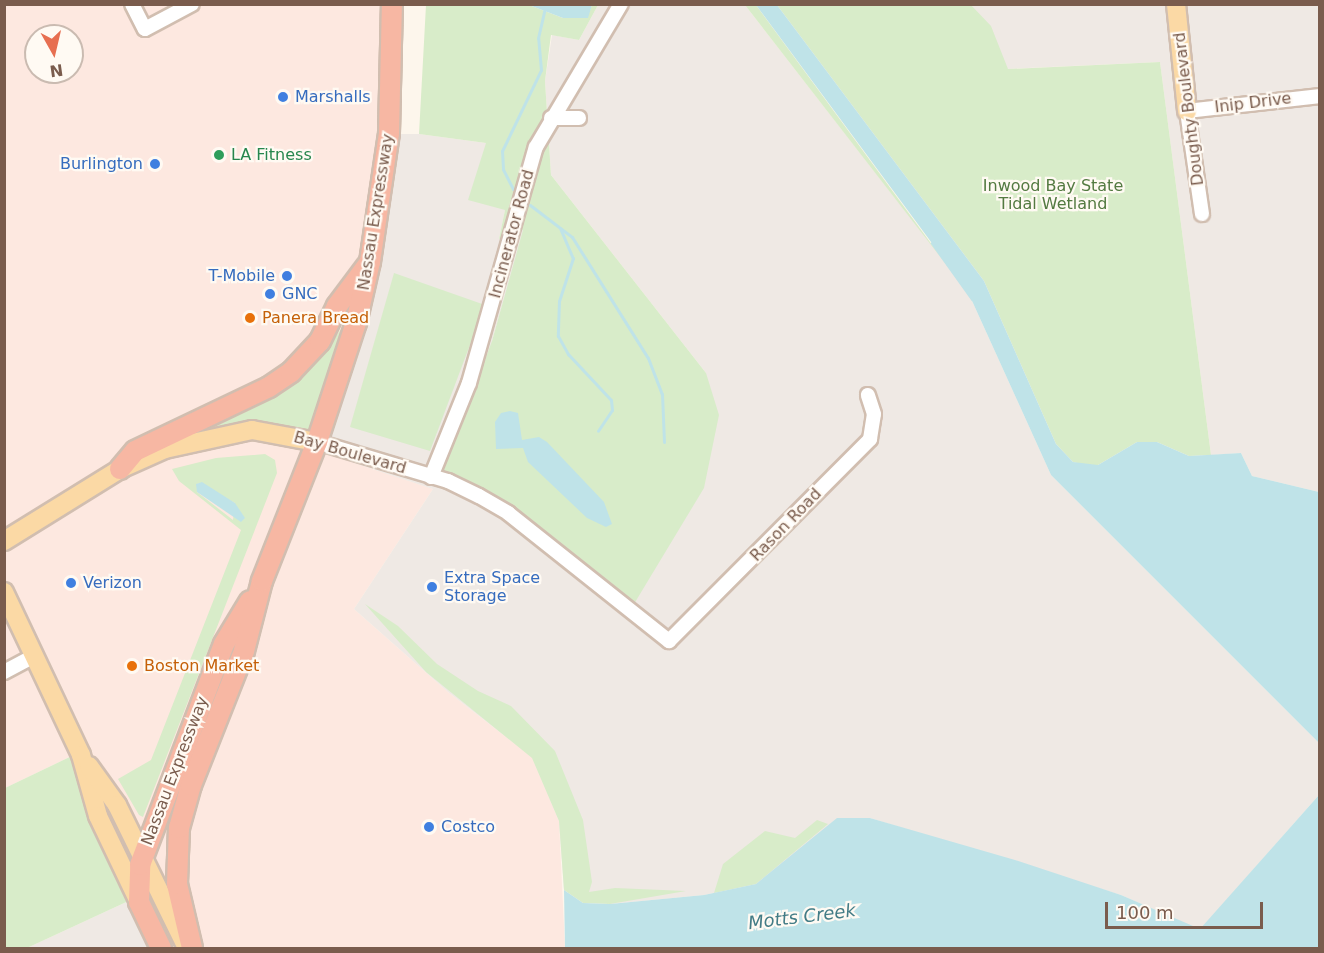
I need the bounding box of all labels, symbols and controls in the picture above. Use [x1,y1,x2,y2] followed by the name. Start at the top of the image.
[24,24,84,84] north arrow
[1170,31,1208,187] street label: Doughty Boulevard
[48,60,64,81] text: N
[295,87,371,107] place label: Marshalls
[1214,89,1292,117] street label: Inip Drive
[276,90,290,104] marker: Marshalls
[354,132,398,292] street label: Nassau Expressway
[231,145,312,165] place label: LA Fitness
[212,148,226,162] marker: LA Fitness
[60,154,143,174] place label: Burlington
[148,157,162,171] marker: Burlington
[486,168,538,300] street label: Incinerator Road
[983,176,1123,214] park label: Inwood Bay State Tidal Wetland
[208,266,275,286] place label: T-Mobile
[280,269,294,283] marker: T-Mobile
[282,284,318,304] place label: GNC
[263,287,277,301] marker: GNC
[262,308,369,328] place label: Panera Bread
[243,311,257,325] marker: Panera Bread
[291,428,409,478] street label: Bay Boulevard
[746,484,826,566] street label: Rason Road
[444,568,540,606] place label: Extra Space Storage
[83,573,142,593] place label: Verizon
[64,576,78,590] marker: Verizon
[425,580,439,594] marker: Extra Space Storage
[144,656,259,676] place label: Boston Market
[125,659,139,673] marker: Boston Market
[138,694,212,848] street label: Nassau Expressway
[441,817,495,837] place label: Costco
[422,820,436,834] marker: Costco
[1108,890,1266,928] scale bar
[747,900,857,934] water label: Motts Creek
[1116,902,1174,923] text: 100 m

